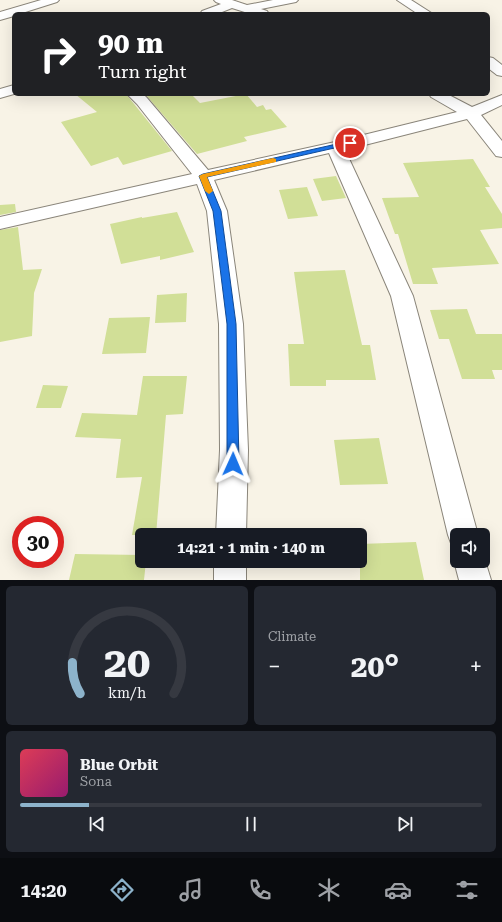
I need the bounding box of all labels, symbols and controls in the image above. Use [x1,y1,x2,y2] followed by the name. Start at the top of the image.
[98,27,163,60] text: 90 m
[32,28,84,80] icon: right
[98,61,186,82] text: Turn right
[333,126,367,160] pin
[339,132,361,154] icon: arrive
[212,443,254,485] position arrow
[12,516,64,568] speed limit sign: 30
[450,528,490,568] map controls
[450,528,490,568] button: sound
[177,539,325,557] text: 14:21 · 1 min · 140 m
[268,629,316,644] text: Climate
[104,637,150,686] text: 20
[351,649,399,684] text: 20°
[268,654,280,679] text: −
[470,654,482,679] text: +
[108,684,146,700] text: km/h
[80,756,158,774] text: Blue Orbit
[80,774,112,789] text: Sona
[86,813,108,835] icon: previous
[240,813,262,835] icon: pause
[394,813,416,835] icon: next
[108,876,136,904] icon: directions
[177,876,205,904] icon: music
[246,876,274,904] icon: phone
[315,876,343,904] icon: climate
[384,876,412,904] icon: car
[453,876,481,904] icon: filters
[21,880,67,901] text: 14:20

